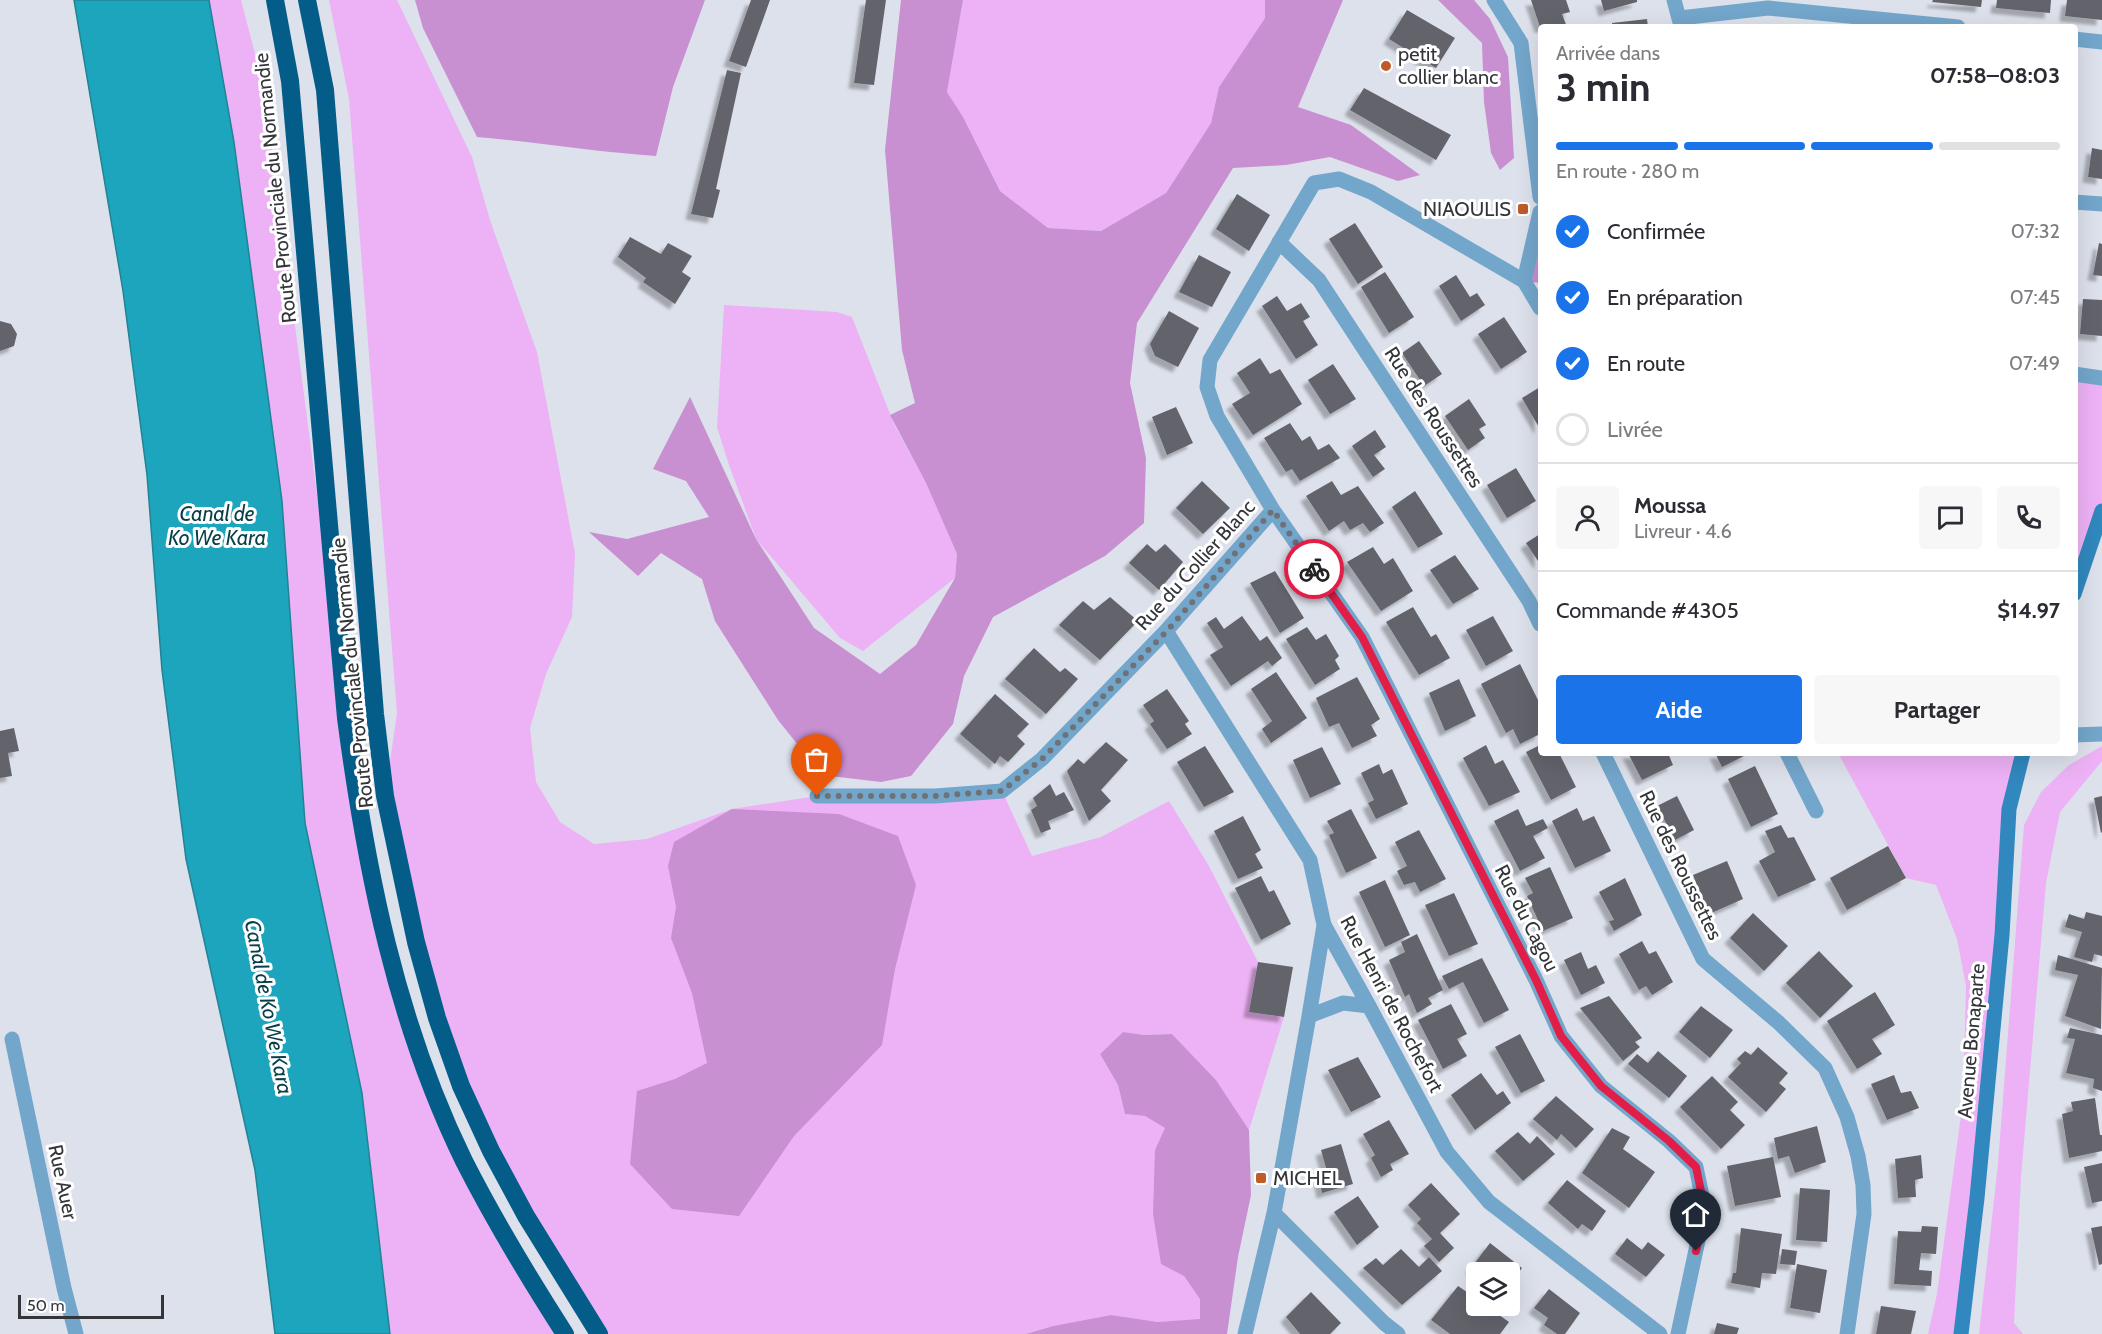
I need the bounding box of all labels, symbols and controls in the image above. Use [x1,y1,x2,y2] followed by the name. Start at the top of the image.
[1556,41,1660,65] text: Arrivée dans
[1398,42,1498,89] place label: petit collier blanc
[249,52,301,324] street label: Route Provinciale du Normandie
[1379,59,1393,73] marker: petit collier blanc
[1930,62,2060,89] text: 07:58–08:03
[1556,63,1651,111] text: 3 min
[1556,159,1699,183] text: En route · 280 m
[1423,197,1511,221] place label: NIAOULIS
[1516,202,1530,216] marker: NIAOULIS
[1556,215,1589,248] icon: check
[1607,218,1705,245] text: Confirmée
[2011,219,2060,243] text: 07:32
[1556,281,1589,314] icon: check
[1607,284,1743,311] text: En préparation
[2010,285,2060,309] text: 07:45
[1380,342,1488,492] street label: Rue des Roussettes
[1556,347,1589,380] icon: check
[1607,350,1685,377] text: En route
[2009,351,2060,375] text: 07:49
[1607,416,1663,443] text: Livrée
[1556,486,1619,549] button: person
[1919,486,1982,549] button: chat
[1997,486,2060,549] button: phone
[1634,492,1706,519] text: Moussa
[1130,495,1260,635] street label: Rue du Collier Blanc
[168,501,266,550] water label: Canal de Ko We Kara
[1634,519,1732,543] text: Livreur · 4.6
[326,537,378,809] street label: Route Provinciale du Normandie
[1284,539,1344,599] courier
[1298,553,1331,586] icon: bike
[1556,597,1739,624] text: Commande #4305
[1997,597,2060,624] text: $14.97
[1556,675,1802,744] button: Aide
[1814,675,2060,744] button: Partager
[791,734,842,796] pin
[800,743,833,776] icon: bag
[1634,786,1728,944] street label: Rue des Roussettes
[1490,861,1564,975] street label: Rue du Cagou
[1335,912,1449,1097] street label: Rue Henri de Rochefort
[240,918,298,1096] water label: Canal de Ko We Kara
[1952,962,1990,1120] street label: Avenue Bonaparte
[43,1142,83,1222] street label: Rue Auer
[1273,1166,1342,1190] place label: MICHEL
[1254,1171,1268,1185] marker: MICHEL
[1670,1189,1721,1251] pin
[1679,1198,1712,1231] icon: home
[1466,1262,1520,1316] map controls
[1466,1262,1520,1316] button: layers
[18,1292,164,1320] scale bar
[27,1296,64,1315] text: 50 m

